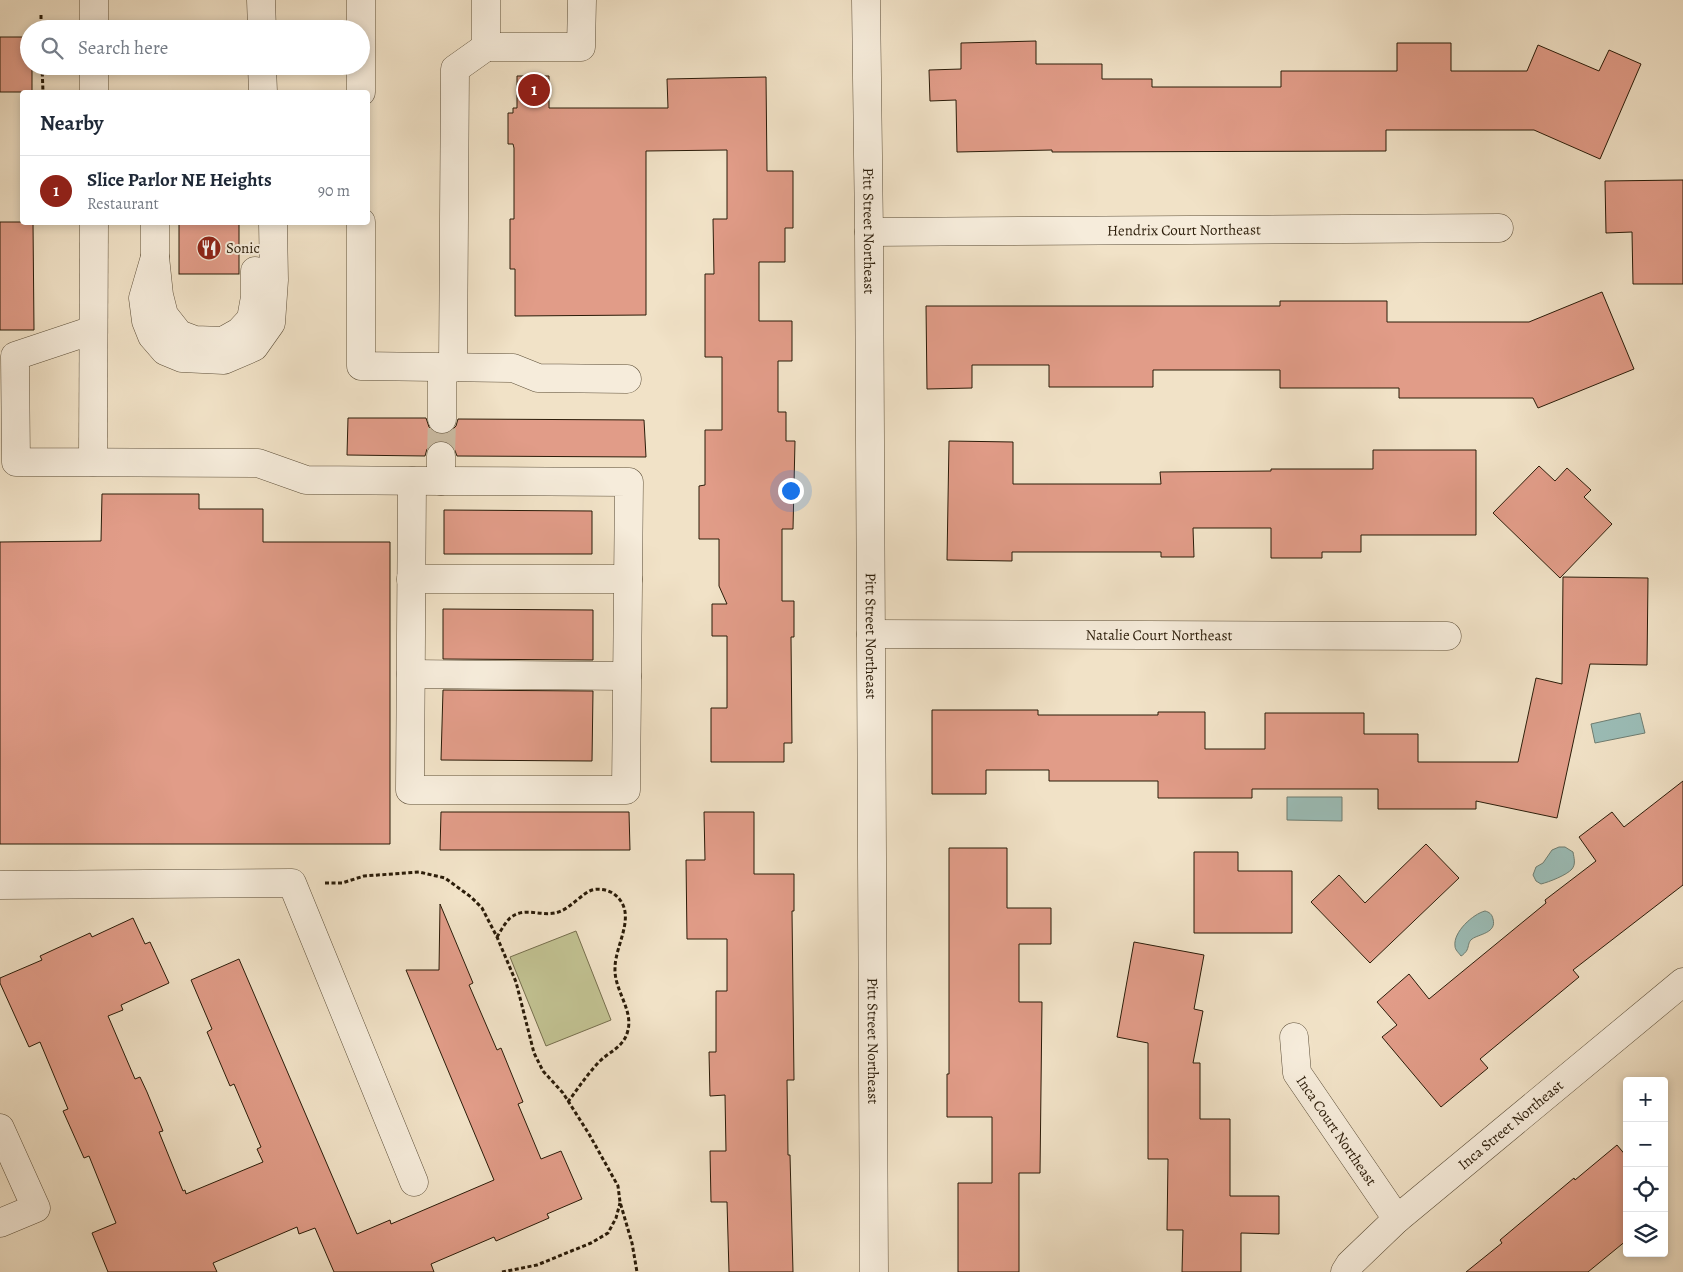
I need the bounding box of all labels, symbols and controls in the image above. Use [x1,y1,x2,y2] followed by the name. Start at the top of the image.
[20,20,370,75] search box
[38,34,66,62] icon: search
[78,35,168,61] text: Search here
[518,71,550,109] pin: 1
[40,109,103,137] text: Nearby
[87,167,272,193] text: Slice Parlor NE Heights
[858,168,879,294] street label: Pitt Street Northeast
[53,180,59,202] text: 1
[318,180,350,202] text: 90 m
[87,193,159,215] text: Restaurant
[1107,220,1261,240] street label: Hendrix Court Northeast
[196,235,222,261] restaurant icon: Sonic
[226,238,260,258] place label: Sonic
[778,478,804,504] your location
[861,573,881,699] street label: Pitt Street Northeast
[1086,625,1233,645] street label: Natalie Court Northeast
[863,978,883,1104] street label: Pitt Street Northeast
[1292,1072,1381,1190] street label: Inca Court Northeast
[1454,1075,1567,1174] street label: Inca Street Northeast
[1623,1077,1668,1257] map controls
[1623,1077,1668,1122] button: +
[1623,1122,1668,1167] button: −
[1623,1167,1668,1212] button: locate
[1623,1212,1668,1257] button: layers

